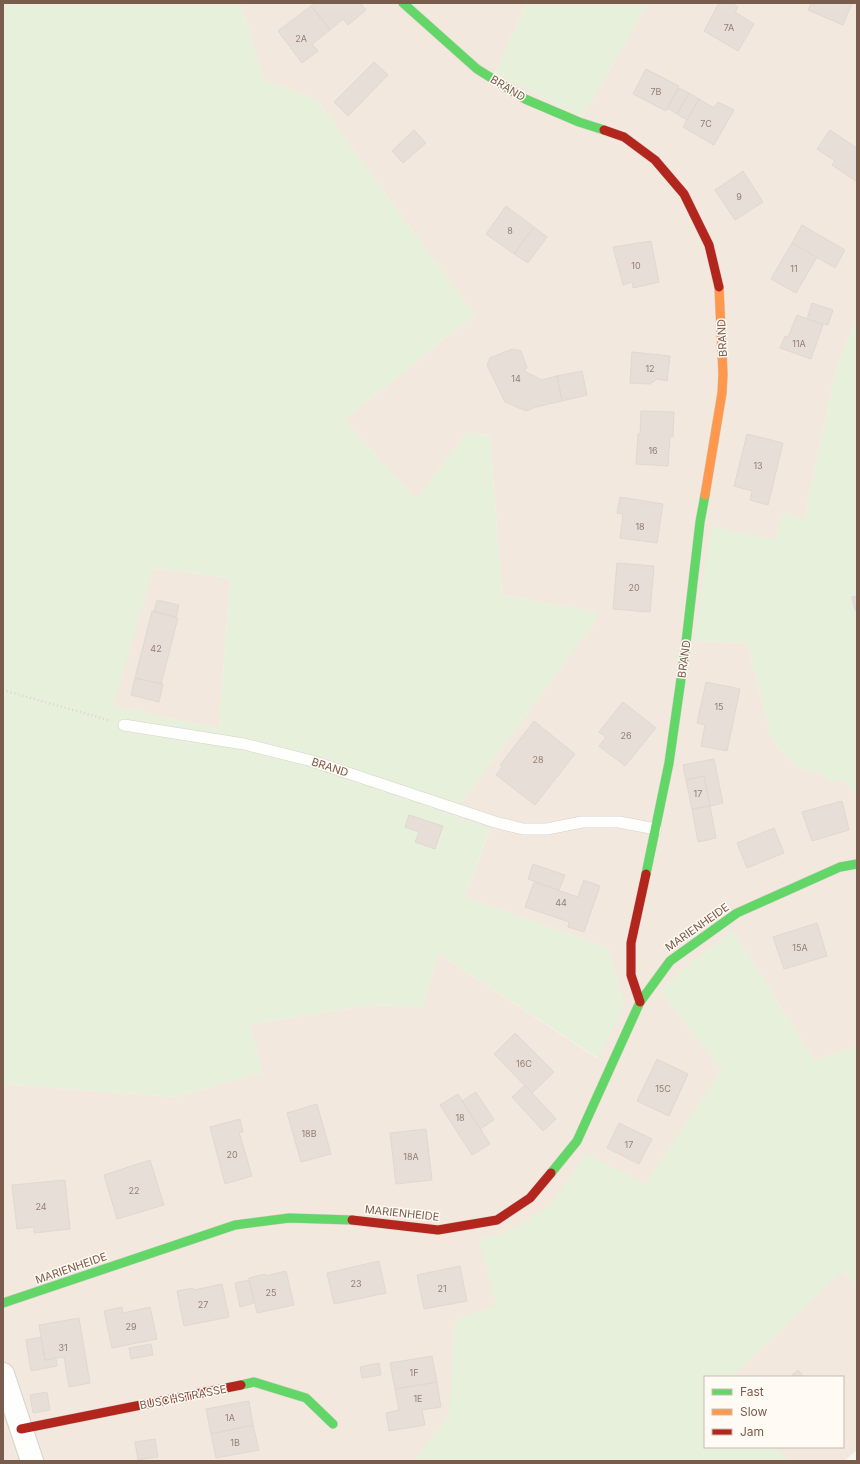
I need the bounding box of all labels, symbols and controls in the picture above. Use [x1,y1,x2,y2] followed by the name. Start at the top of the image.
[724,22,734,33] house number: 7A
[295,33,307,44] house number: 2A
[488,72,528,104] street label: BRAND
[651,86,662,97] house number: 7B
[700,118,712,129] house number: 7C
[736,191,742,202] house number: 9
[507,225,513,236] house number: 8
[631,260,641,271] house number: 10
[790,263,798,274] house number: 11
[714,319,730,357] street label: BRAND
[792,338,806,349] house number: 11A
[645,363,655,374] house number: 12
[511,373,521,384] house number: 14
[648,445,658,456] house number: 16
[753,460,763,471] house number: 13
[635,521,645,532] house number: 18
[628,582,640,593] house number: 20
[674,639,694,679] street label: BRAND
[150,643,162,654] house number: 42
[714,701,724,712] house number: 15
[620,730,632,741] house number: 26
[310,754,350,780] street label: BRAND
[532,754,544,765] house number: 28
[694,788,702,799] house number: 17
[555,897,567,908] house number: 44
[662,900,732,954] street label: MARIENHEIDE
[792,942,808,953] house number: 15A
[516,1058,532,1069] house number: 16C
[655,1083,671,1094] house number: 15C
[455,1112,465,1123] house number: 18
[301,1128,317,1139] house number: 18B
[625,1139,633,1150] house number: 17
[226,1149,238,1160] house number: 20
[403,1151,419,1162] house number: 18A
[129,1185,139,1196] house number: 22
[35,1201,47,1212] house number: 24
[364,1202,440,1224] street label: MARIENHEIDE
[33,1249,109,1287] street label: MARIENHEIDE
[350,1278,362,1289] house number: 23
[437,1283,447,1294] house number: 21
[266,1287,276,1298] house number: 25
[198,1299,208,1310] house number: 27
[125,1321,137,1332] house number: 29
[58,1342,68,1353] house number: 31
[410,1367,418,1378] house number: 1F
[704,1376,844,1448] legend
[138,1382,228,1412] street label: BUSCHSTRASSE
[740,1384,764,1399] text: Fast
[413,1393,423,1404] house number: 1E
[740,1404,768,1419] text: Slow
[225,1412,235,1423] house number: 1A
[740,1424,764,1439] text: Jam
[230,1437,240,1448] house number: 1B

